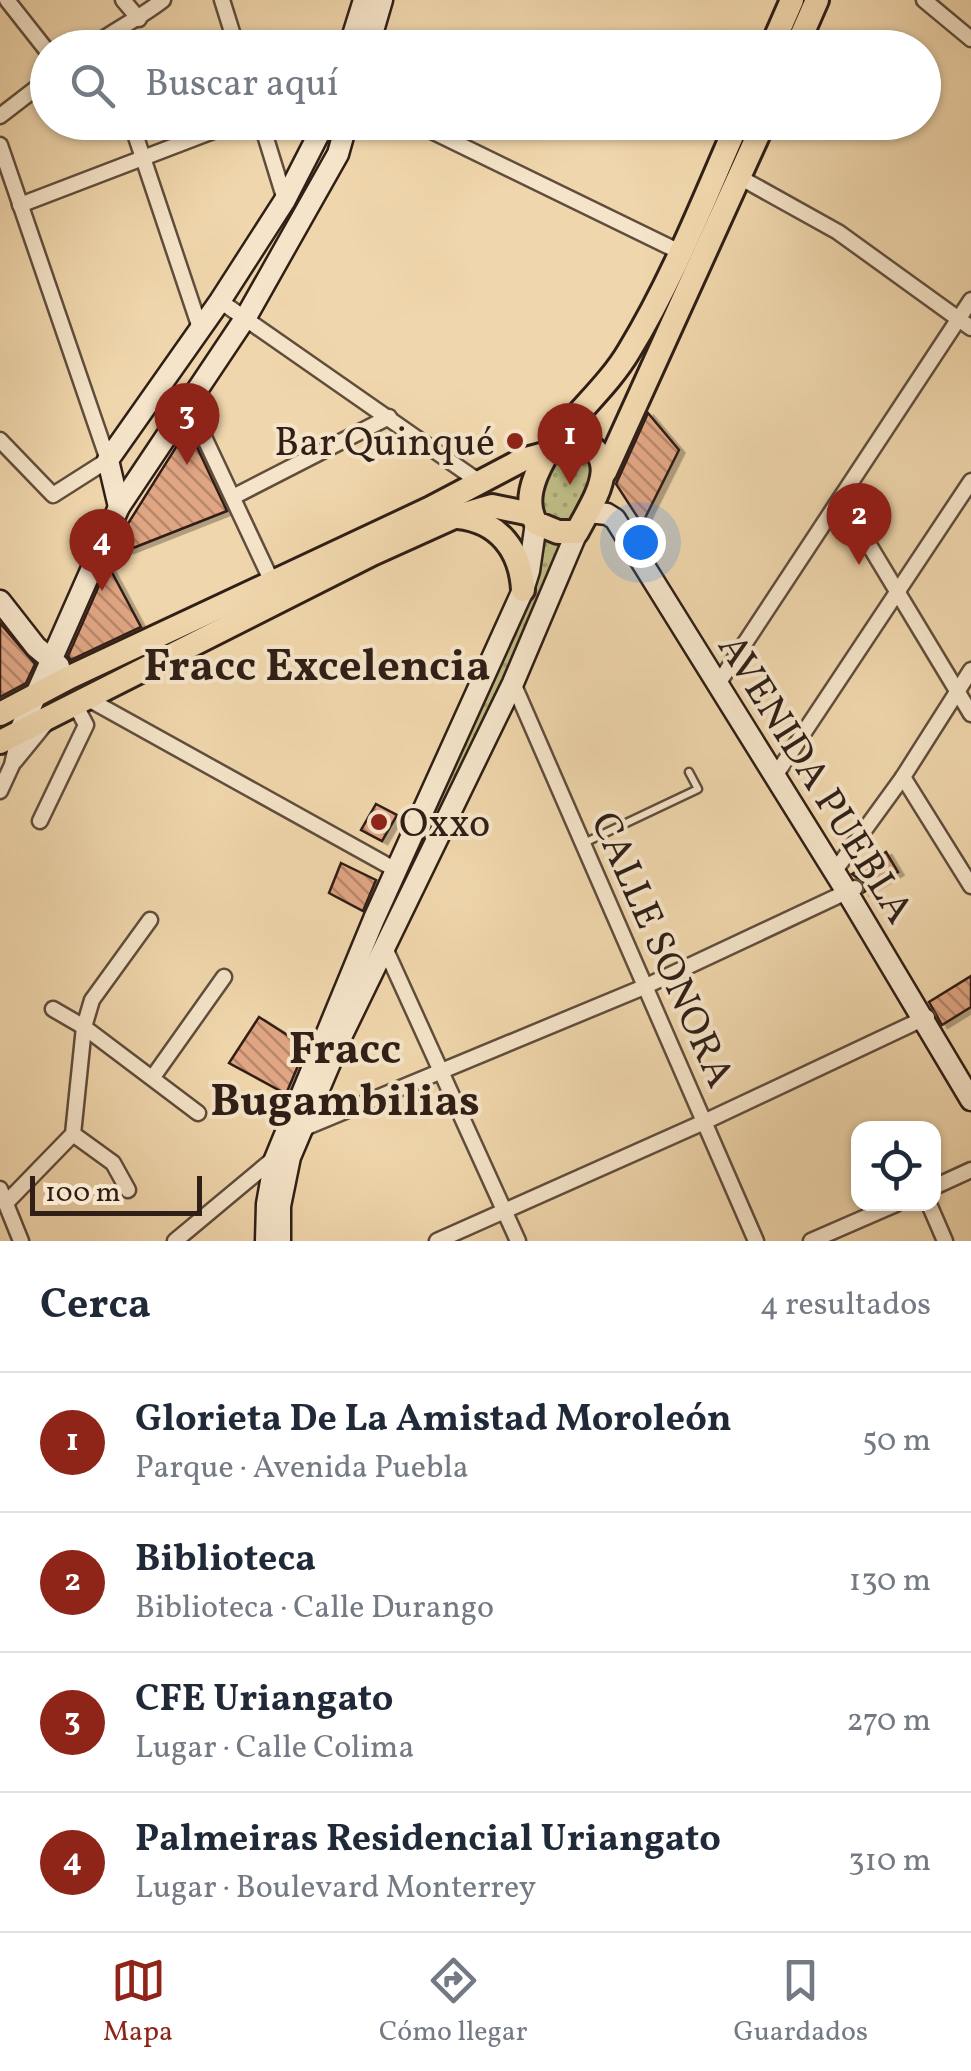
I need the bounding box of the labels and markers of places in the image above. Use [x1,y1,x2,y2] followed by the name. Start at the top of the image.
[154,382,220,465] pin: 3
[538,402,602,485] pin: 1
[274,417,495,473] place label: Bar Quinqué
[504,430,526,452] marker: Bar Quinqué
[826,482,892,565] pin: 2
[70,508,134,591] pin: 4
[399,798,490,854] place label: Oxxo
[368,811,390,833] marker: Oxxo

